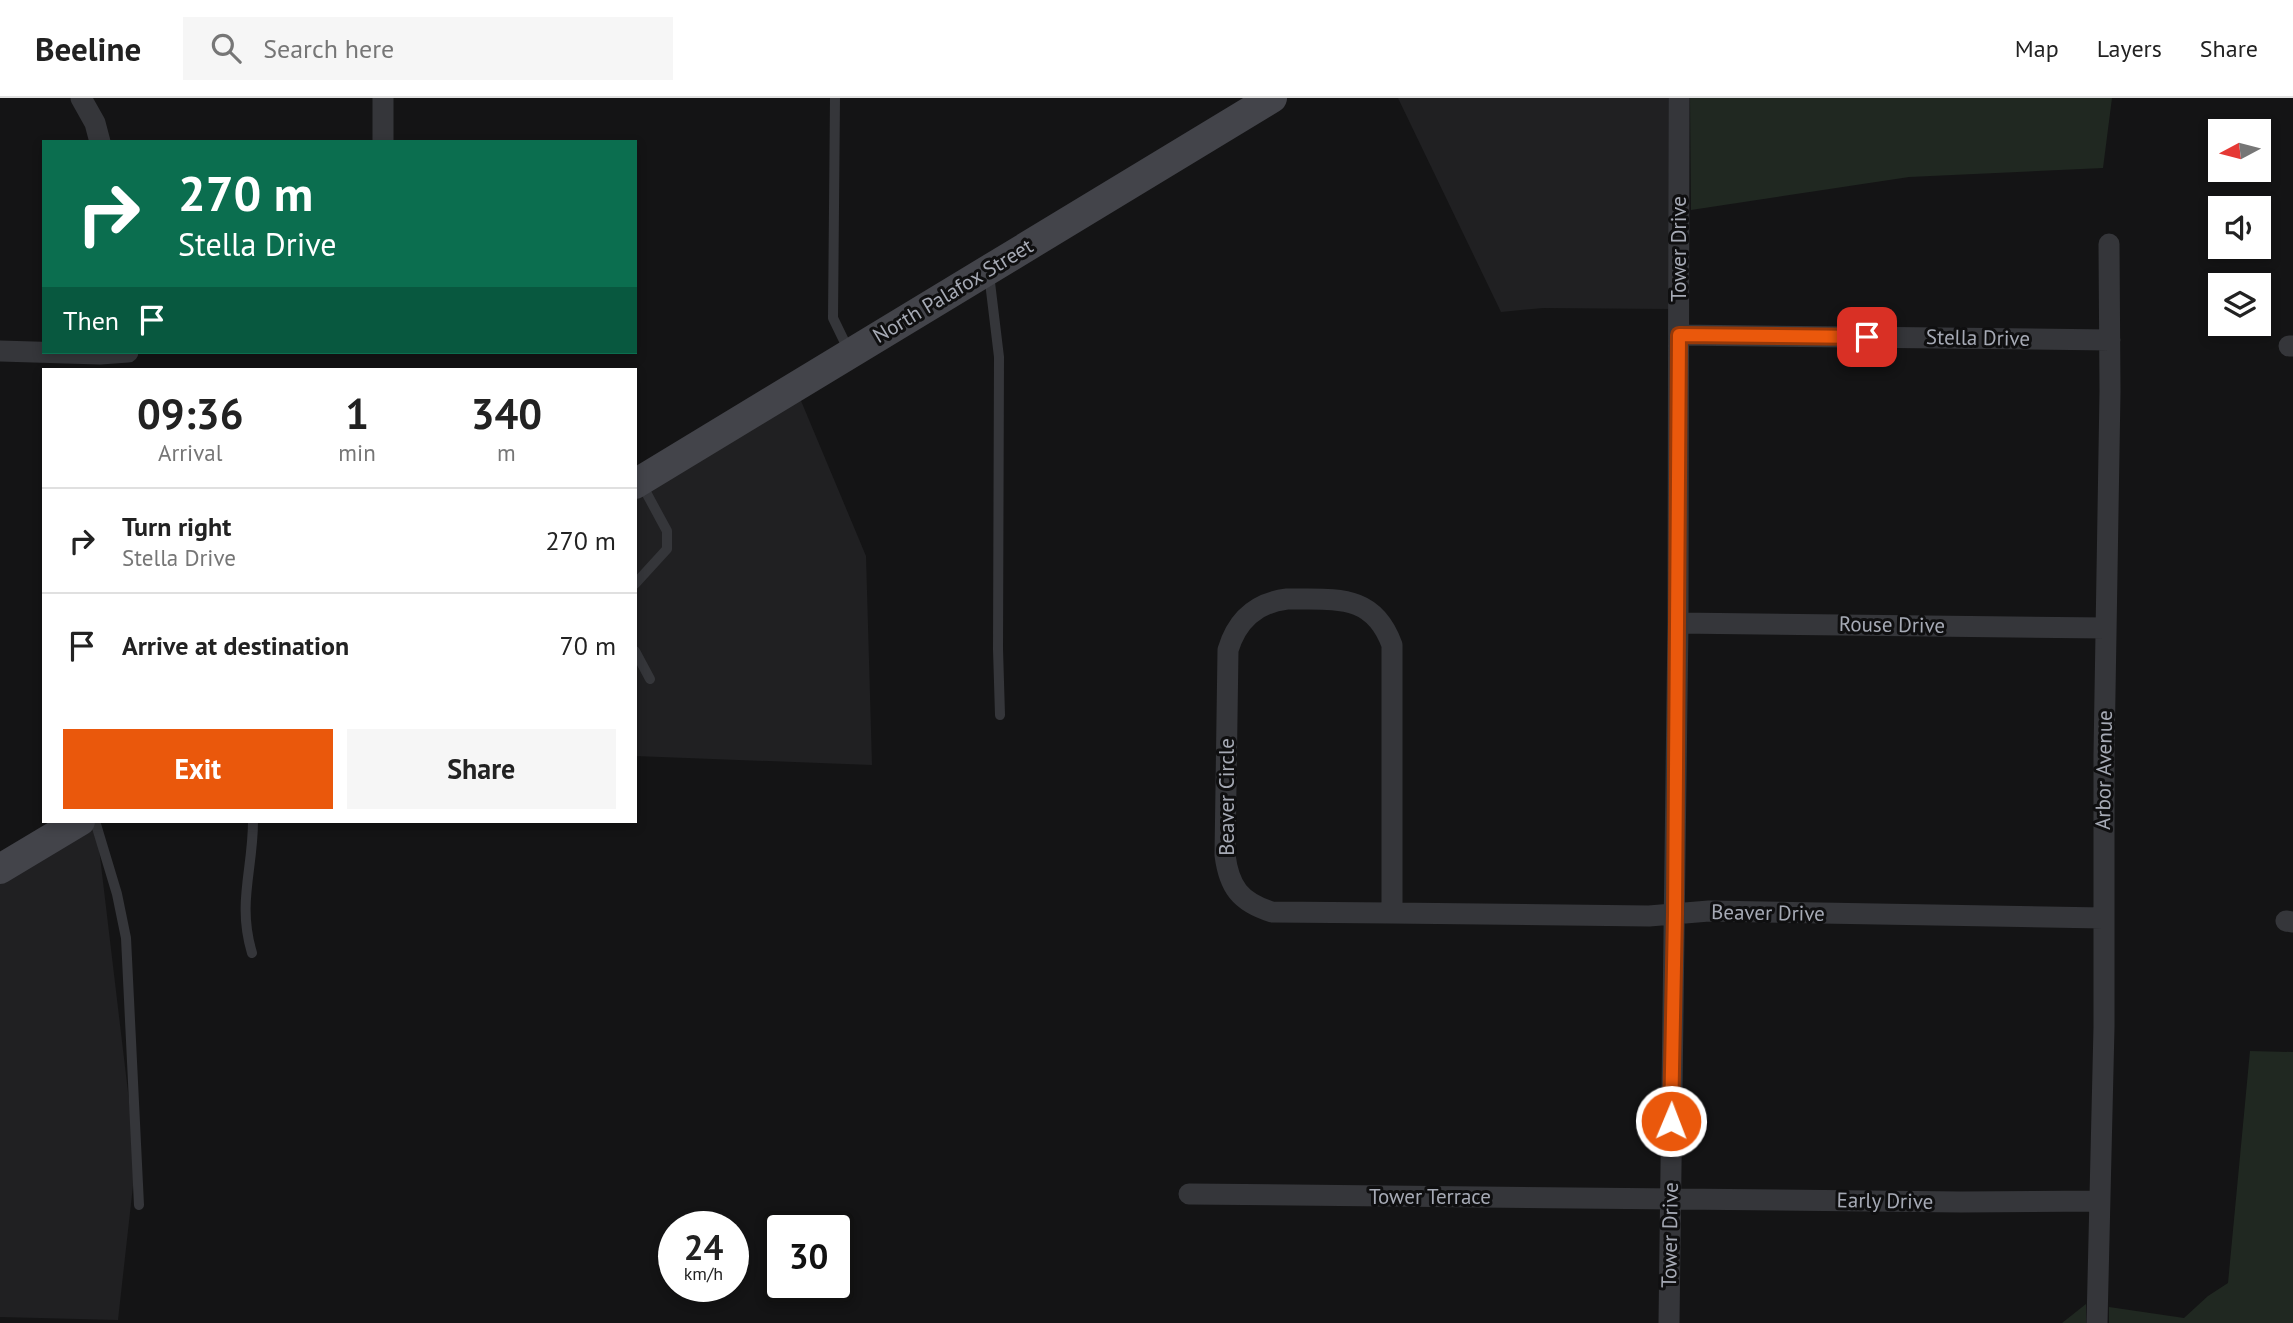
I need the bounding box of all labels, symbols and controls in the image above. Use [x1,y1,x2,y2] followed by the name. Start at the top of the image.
[183,17,673,80] search box
[35,27,141,70] text: Beeline
[207,29,245,67] icon: search
[263,32,394,65] text: Search here
[2015,33,2059,64] text: Map
[2097,33,2162,64] text: Layers
[2200,33,2258,64] text: Share
[2208,119,2272,182] north arrow
[2208,119,2271,336] map controls
[178,161,313,225] text: 270 m
[63,168,154,259] icon: right
[1665,196,1692,302] street label: Tower Drive
[2208,196,2271,259] button: sound
[178,223,337,265] text: Stella Drive
[868,232,1038,349] street label: North Palafox Street
[2208,273,2271,336] button: layers
[133,301,171,339] icon: arrive
[63,304,119,337] text: Then
[1837,307,1897,367] pin
[1848,318,1886,356] icon: arrive
[1926,323,2030,352] street label: Stella Drive
[137,386,243,441] text: 09:36
[345,386,369,441] text: 1
[471,386,542,441] text: 340
[158,438,222,467] text: Arrival
[338,438,376,467] text: min
[497,438,516,467] text: m
[122,510,231,543] text: Turn right
[63,522,101,560] icon: right
[545,524,616,557] text: 270 m
[122,543,236,572] text: Stella Drive
[1839,610,1945,639] street label: Rouse Drive
[63,627,101,665] icon: arrive
[122,629,349,662] text: Arrive at destination
[560,629,616,662] text: 70 m
[2089,710,2118,830] street label: Arbor Avenue
[63,729,333,809] button: Exit
[347,729,616,809] button: Share
[1213,738,1240,856] street label: Beaver Circle
[1711,898,1825,927] street label: Beaver Drive
[1634,1084,1708,1158] position arrow
[1655,1182,1684,1288] street label: Tower Drive
[1369,1183,1491,1210] street label: Tower Terrace
[1836,1186,1934,1215] street label: Early Drive
[763,1211,854,1302] speed limit sign: 30
[684,1224,723,1270] text: 24
[684,1262,723,1285] text: km/h

